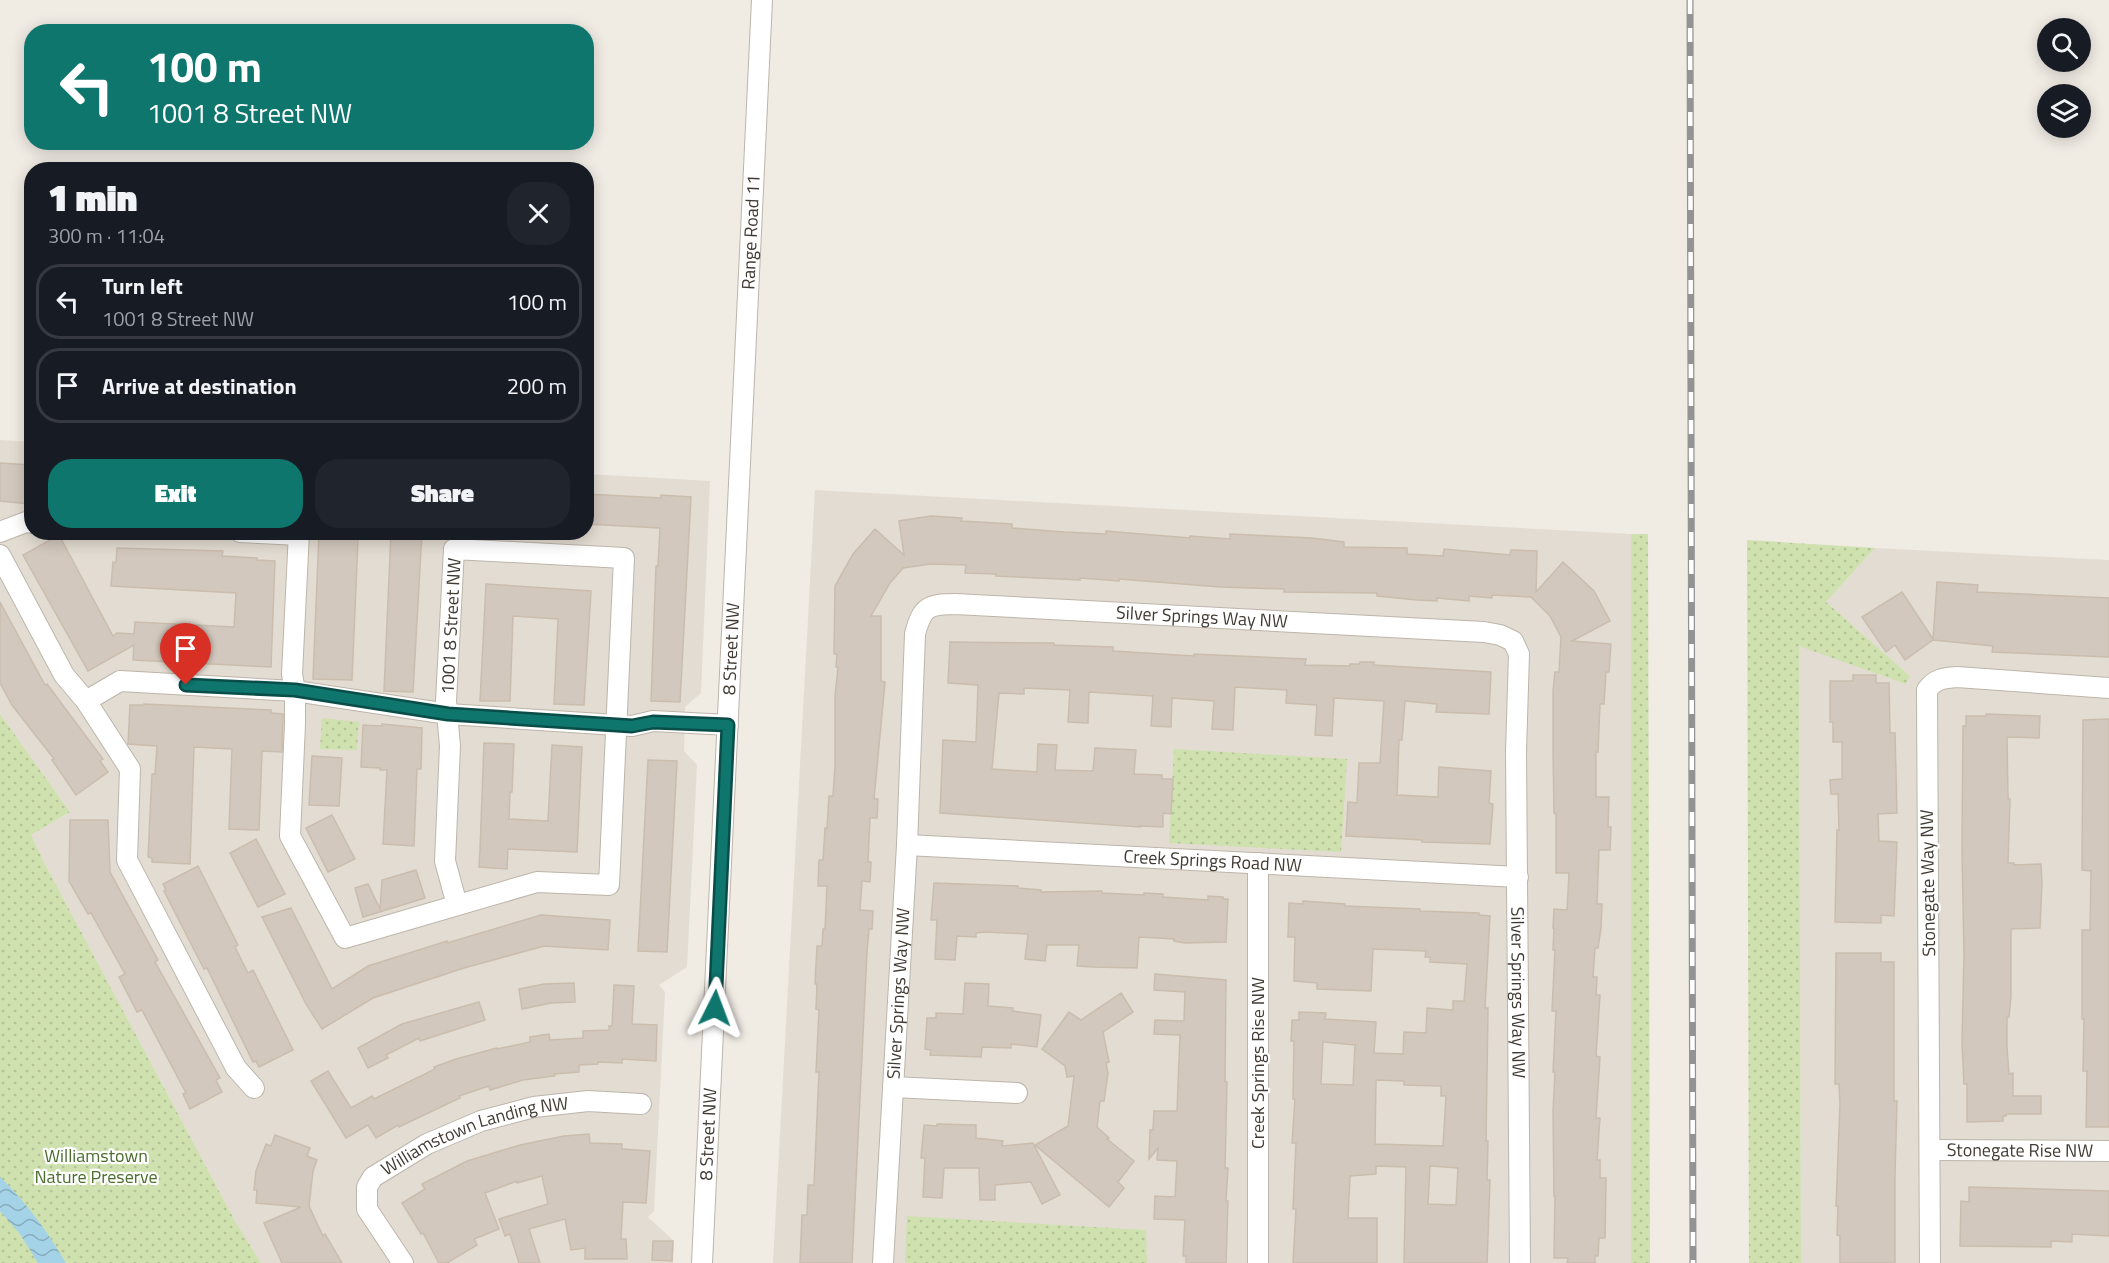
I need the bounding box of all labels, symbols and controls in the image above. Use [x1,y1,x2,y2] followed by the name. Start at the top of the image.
[2037,18,2091,138] map controls
[2037,18,2091,72] button: search
[147,34,262,98] text: 100 m
[48,48,126,126] icon: left
[2037,84,2091,138] button: layers
[147,92,352,133] text: 1001 8 Street NW
[48,170,137,225] text: 1 min
[734,174,767,290] street label: Range Road 11
[507,182,570,245] button: close
[48,220,165,251] text: 300 m · 11:04
[102,269,183,303] text: Turn left
[51,285,84,318] icon: left
[507,285,567,319] text: 100 m
[102,303,254,334] text: 1001 8 Street NW
[51,369,84,402] icon: arrive
[102,369,297,403] text: Arrive at destination
[507,369,567,403] text: 200 m
[48,459,303,528] button: Exit
[315,459,570,528] button: Share
[433,557,468,695] street label: 1001 8 Street NW
[1115,599,1289,635] street label: Silver Springs Way NW
[715,602,746,696] street label: 8 Street NW
[160,623,211,685] pin
[169,632,202,665] icon: arrive
[1913,809,1942,957] street label: Stonegate Way NW
[1123,842,1302,879] street label: Creek Springs Road NW
[880,907,916,1080] street label: Silver Springs Way NW
[1504,907,1533,1079] street label: Silver Springs Way NW
[683,976,747,1040] position arrow
[1244,977,1271,1149] street label: Creek Springs Rise NW
[692,1087,723,1181] street label: 8 Street NW
[376,1089,570,1182] street label: Williamstown Landing NW
[1947,1136,2093,1164] street label: Stonegate Rise NW
[34,1142,158,1190] park label: Williamstown Nature Preserve

